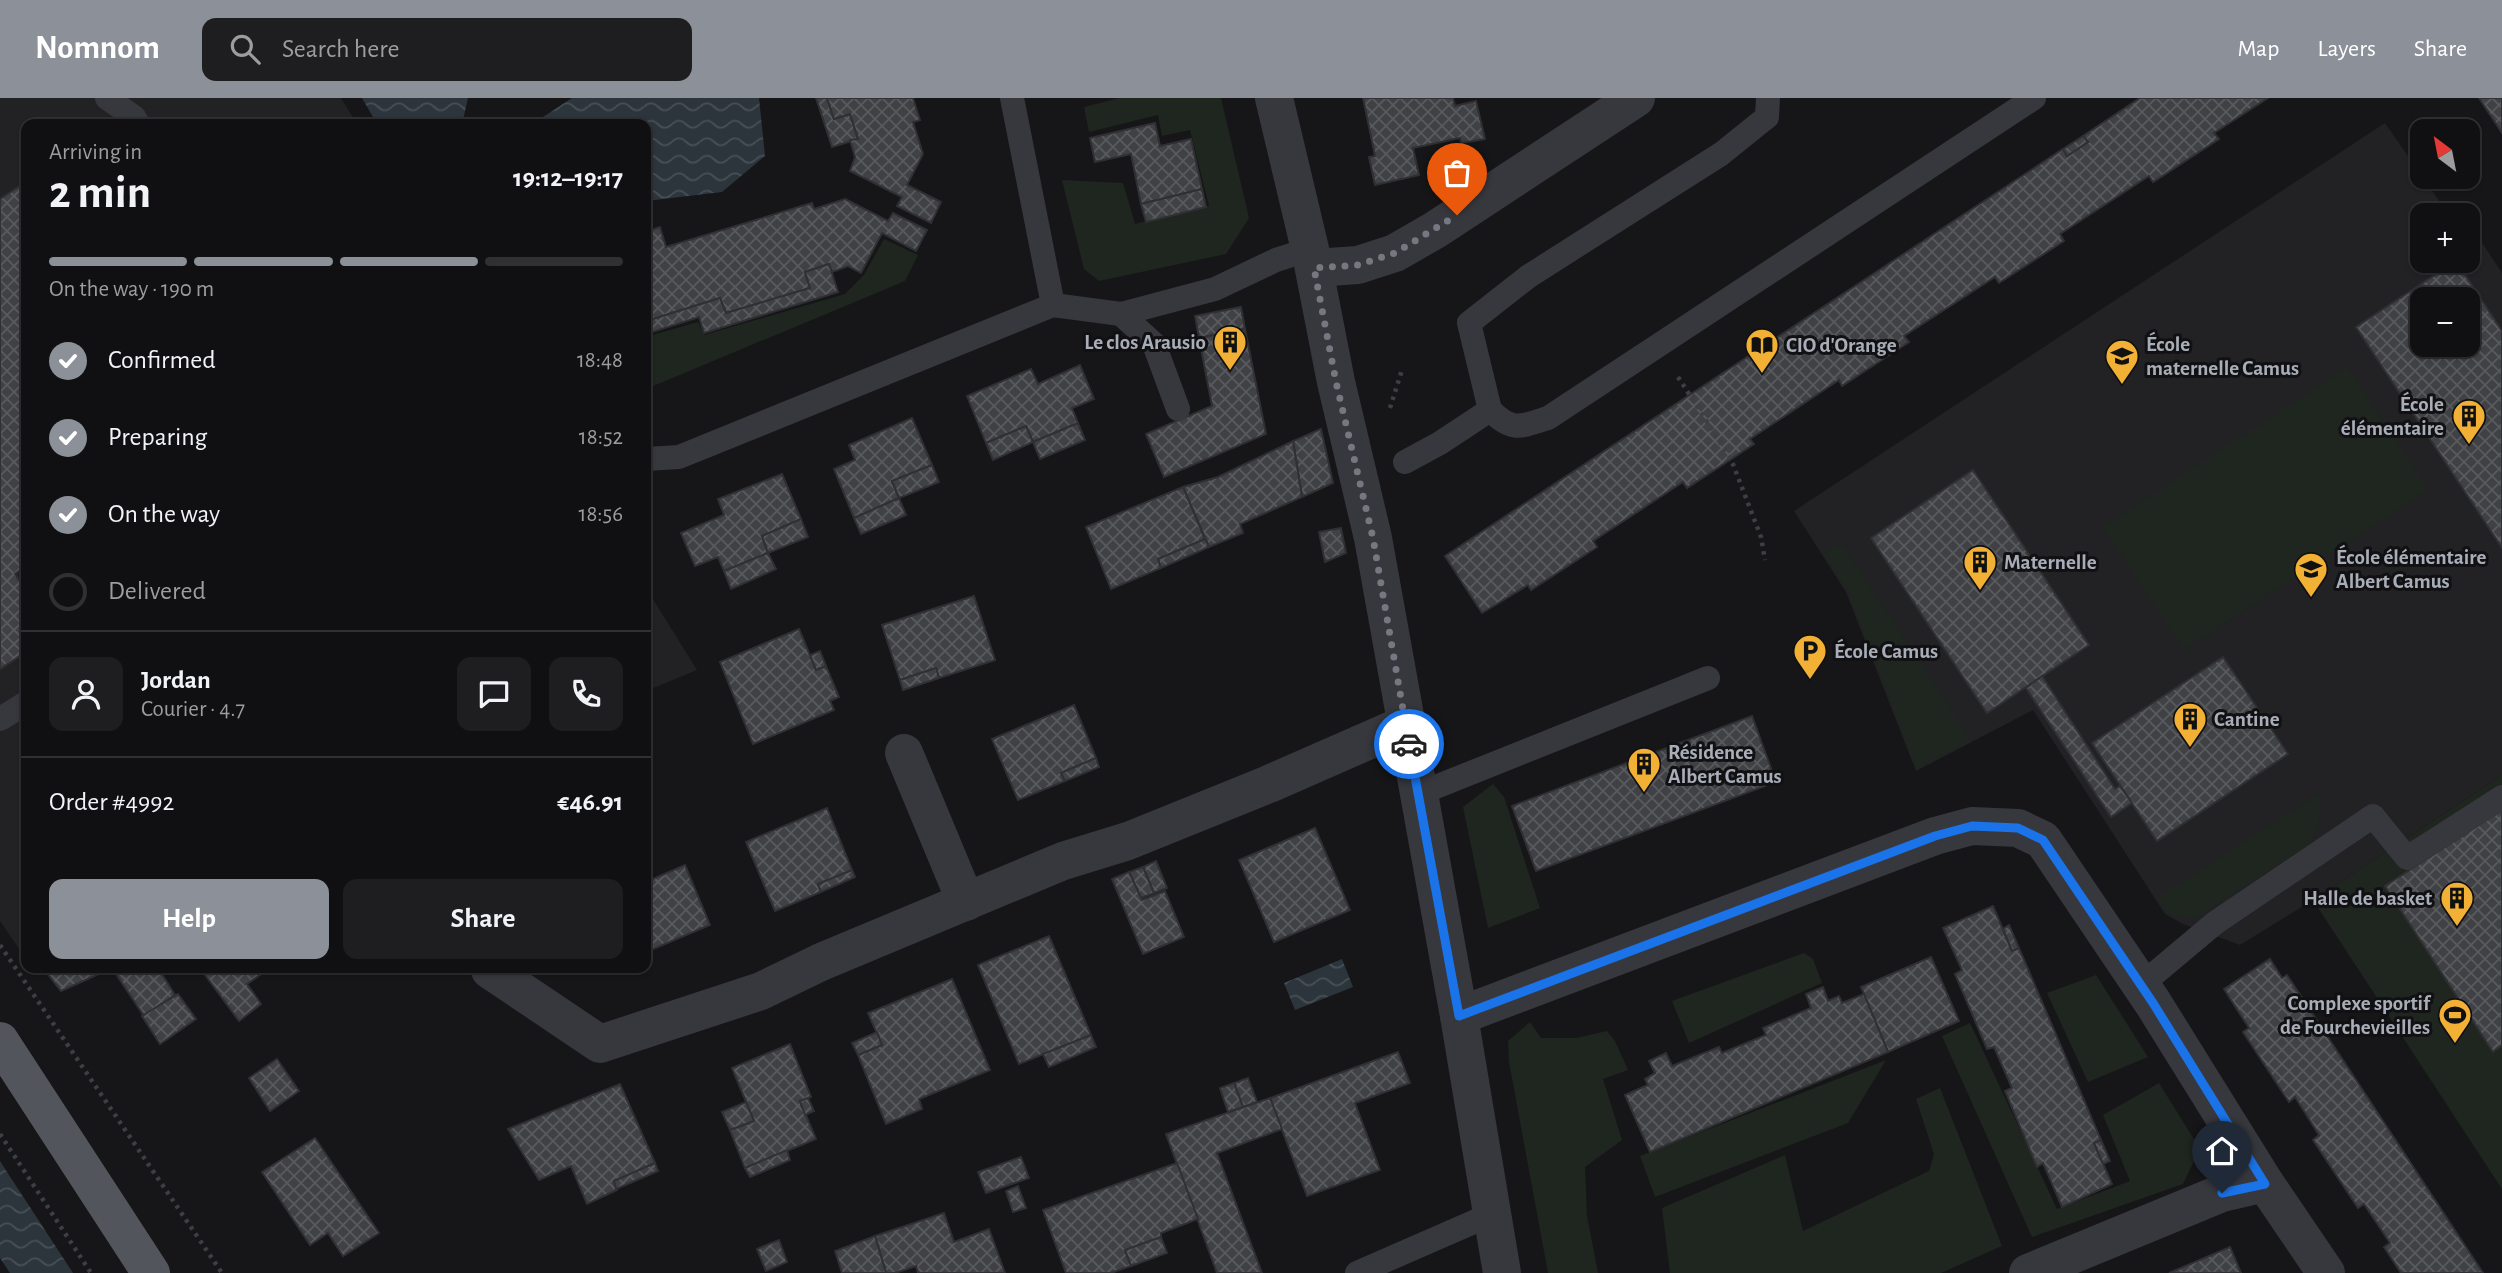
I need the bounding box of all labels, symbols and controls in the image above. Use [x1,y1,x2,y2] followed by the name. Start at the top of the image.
[202,18,692,81] search box
[226,30,264,68] icon: search
[35,32,160,65] text: Nomnom
[282,36,400,62] text: Search here
[2237,37,2279,61] text: Map
[2317,37,2376,61] text: Layers
[2414,37,2467,61] text: Share
[2410,119,2480,189] north arrow
[2410,119,2480,357] map controls
[49,141,142,164] text: Arriving in
[1427,143,1487,215] pin
[1438,154,1476,192] icon: bag
[513,165,623,191] text: 19:12–19:17
[49,170,151,216] text: 2 min
[2410,203,2480,273] button: +
[49,278,214,301] text: On the way · 190 m
[2410,287,2480,357] button: −
[1211,323,1249,372] building icon: Le clos Arausio
[1743,326,1781,375] library icon: CIO d'Orange
[2146,331,2299,379] place label: École maternelle Camus
[1084,332,1206,353] place label: Le clos Arausio
[1786,335,1897,356] place label: CIO d'Orange
[2103,337,2141,386] school or university icon: École maternelle Camus
[49,342,87,380] icon: check
[108,347,216,373] text: Confirmed
[577,349,623,372] text: 18:48
[2341,391,2444,439] place label: École élémentaire
[2450,397,2488,446] building icon: École élémentaire
[49,419,87,457] icon: check
[108,424,207,450] text: Preparing
[579,426,623,449] text: 18:52
[49,496,87,534] icon: check
[108,501,220,527] text: On the way
[578,503,623,526] text: 18:56
[1961,543,1999,592] building icon: Maternelle
[2336,544,2487,592] place label: École élémentaire Albert Camus
[2292,550,2330,599] school or university icon: École élémentaire Albert Camus
[2004,552,2097,573] place label: Maternelle
[108,578,206,604] text: Delivered
[1791,632,1829,681] parking icon: École Camus
[1834,638,1938,662] place label: École Camus
[49,657,123,731] button: person
[457,657,531,731] button: chat
[549,657,623,731] button: phone
[141,667,211,693] text: Jordan
[141,698,245,721] text: Courier · 4.7
[2171,700,2209,749] building icon: Cantine
[1374,709,1444,779] courier
[2214,709,2280,730] place label: Cantine
[1390,725,1428,763] icon: car
[1668,742,1782,787] place label: Résidence Albert Camus
[1625,745,1663,794] building icon: Résidence Albert Camus
[49,789,174,815] text: Order #4992
[557,789,623,815] text: €46.91
[49,879,329,959] button: Help
[343,879,623,959] button: Share
[2438,879,2476,928] building icon: Halle de basket
[2303,888,2432,909] place label: Halle de basket
[2280,993,2432,1038] place label: Complexe sportif de Fourchevieilles
[2436,996,2474,1045] sports icon: Complexe sportif de Fourchevieilles
[2192,1121,2252,1193] pin
[2203,1132,2241,1170] icon: home

